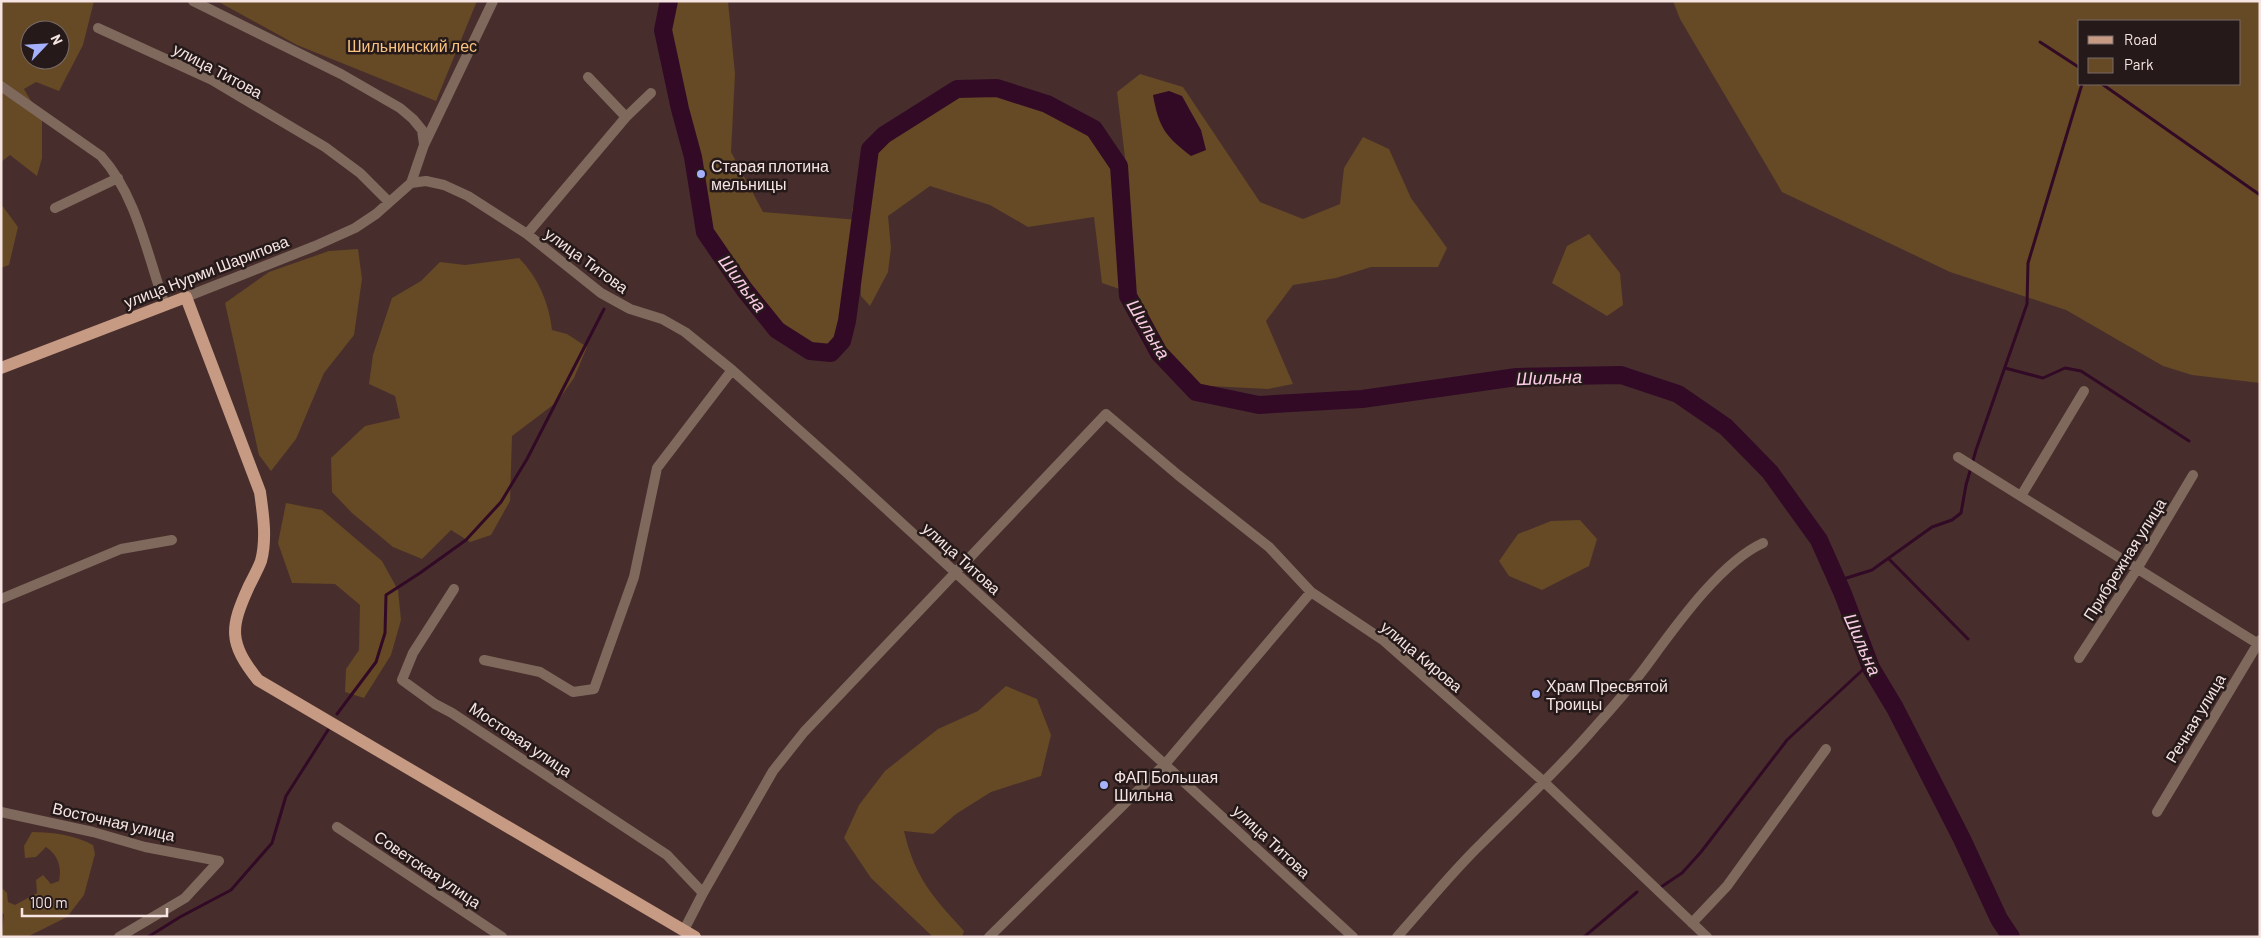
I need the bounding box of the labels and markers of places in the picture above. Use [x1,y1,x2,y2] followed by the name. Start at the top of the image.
[711,156,829,193] place label: Старая плотина мельницы
[695,168,707,180] marker: Старая плотина мельницы
[1546,676,1668,713] place label: Храм Пресвятой Троицы
[1530,688,1542,700] marker: Храм Пресвятой Троицы
[1114,767,1218,804] place label: ФАП Большая Шильна
[1098,779,1110,791] marker: ФАП Большая Шильна

